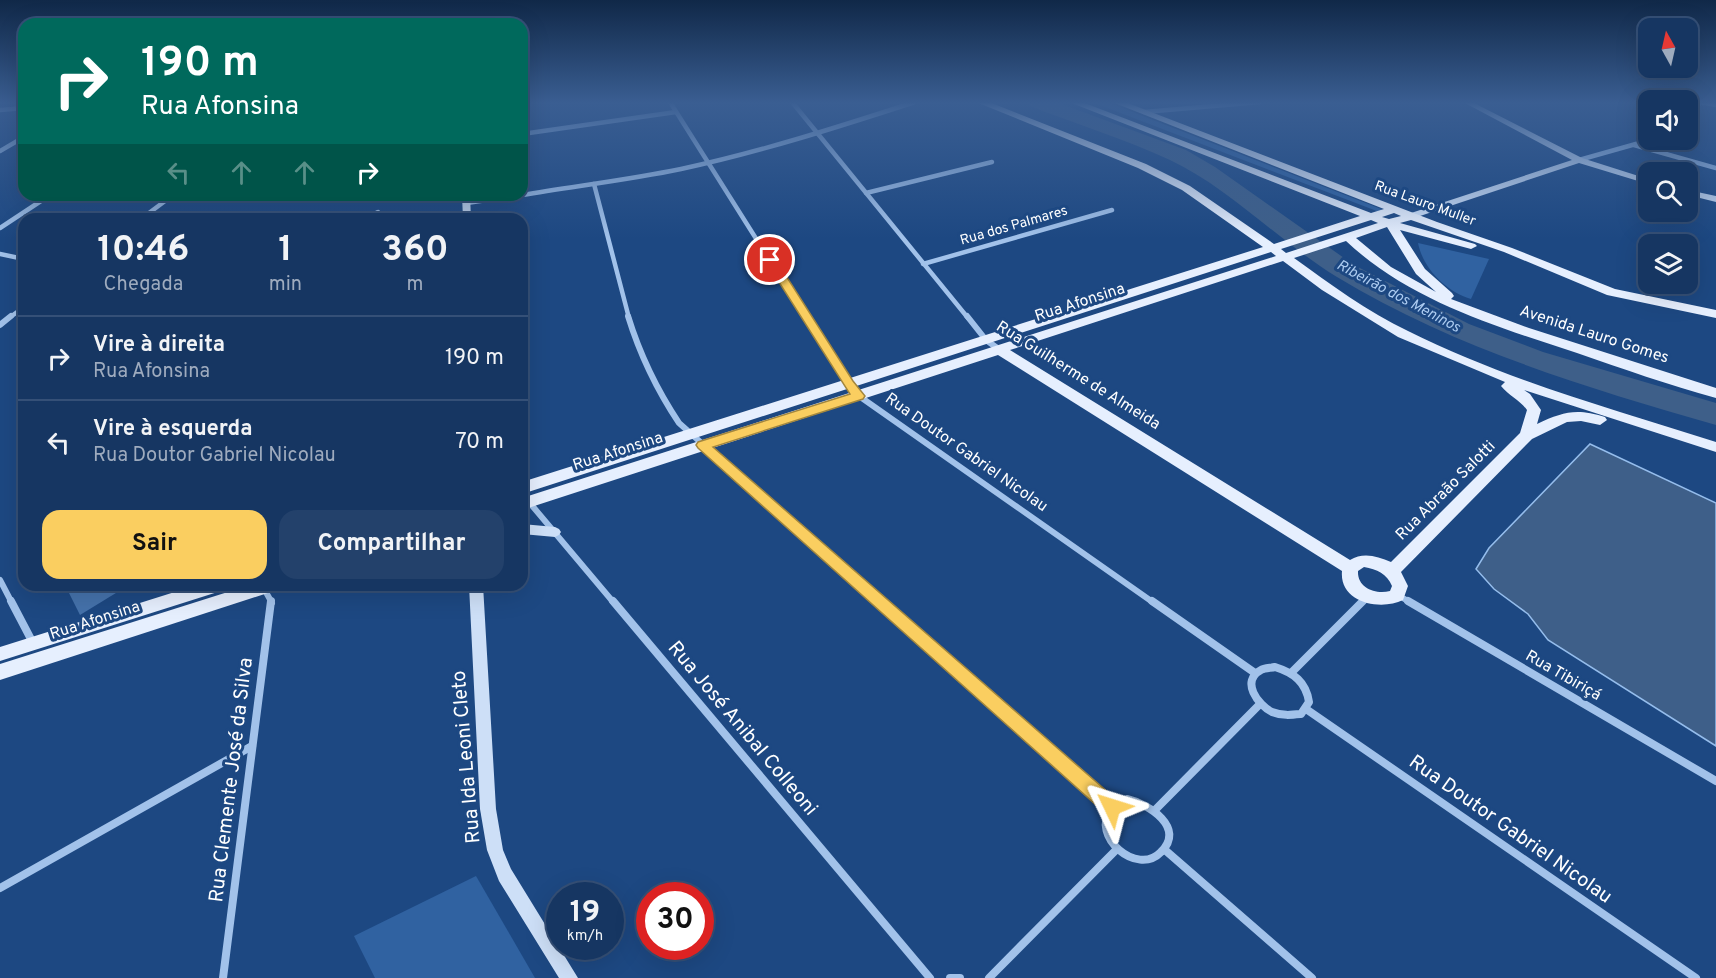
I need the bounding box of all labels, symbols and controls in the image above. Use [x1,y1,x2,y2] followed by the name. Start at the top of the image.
[1638,18,1698,78] north arrow
[1638,18,1698,294] map controls
[141,38,259,91] text: 190 m
[42,42,120,120] icon: right
[141,90,299,124] text: Rua Afonsina
[1638,90,1698,150] button: sound
[162,156,195,189] icon: left
[225,156,258,189] icon: ahead
[288,156,321,189] icon: ahead
[351,156,384,189] icon: right
[1638,162,1698,222] button: search
[1372,178,1479,230] street label: Rua Lauro Muller
[958,202,1070,250] street label: Rua dos Palmares
[97,228,189,274] text: 10:46
[278,228,293,274] text: 1
[381,228,449,274] text: 360
[744,234,795,285] pin
[1638,234,1698,294] button: layers
[753,243,786,276] icon: arrive
[1333,256,1463,338] water label: Ribeirão dos Meninos
[104,272,183,298] text: Chegada
[269,272,302,298] text: min
[407,272,423,298] text: m
[1032,279,1128,327] street label: Rua Afonsina
[1517,301,1671,369] street label: Avenida Lauro Gomes
[992,317,1164,435] street label: Rua Guilherme de Almeida
[93,332,225,359] text: Vire à direita
[42,342,75,375] icon: right
[445,345,504,372] text: 190 m
[93,359,210,385] text: Rua Afonsina
[881,389,1051,517] street label: Rua Doutor Gabriel Nicolau
[93,416,252,443] text: Vire à esquerda
[42,426,75,459] icon: left
[570,428,666,476] street label: Rua Afonsina
[455,429,504,456] text: 70 m
[1392,437,1500,545] street label: Rua Abraão Salotti
[93,443,336,469] text: Rua Doutor Gabriel Nicolau
[42,510,267,579] button: Sair
[279,510,504,579] button: Compartilhar
[47,597,143,645] street label: Rua Afonsina
[661,636,823,822] street label: Rua José Anibal Colleoni
[1522,646,1604,706] street label: Rua Tibiriçá
[204,656,260,904] street label: Rua Clemente José da Silva
[446,669,488,845] street label: Rua Ida Leoni Cleto
[1403,750,1617,910] street label: Rua Doutor Gabriel Nicolau
[1080,775,1144,839] position arrow
[636,882,714,960] speed limit sign: 30
[570,895,600,932] text: 19
[567,927,603,946] text: km/h

